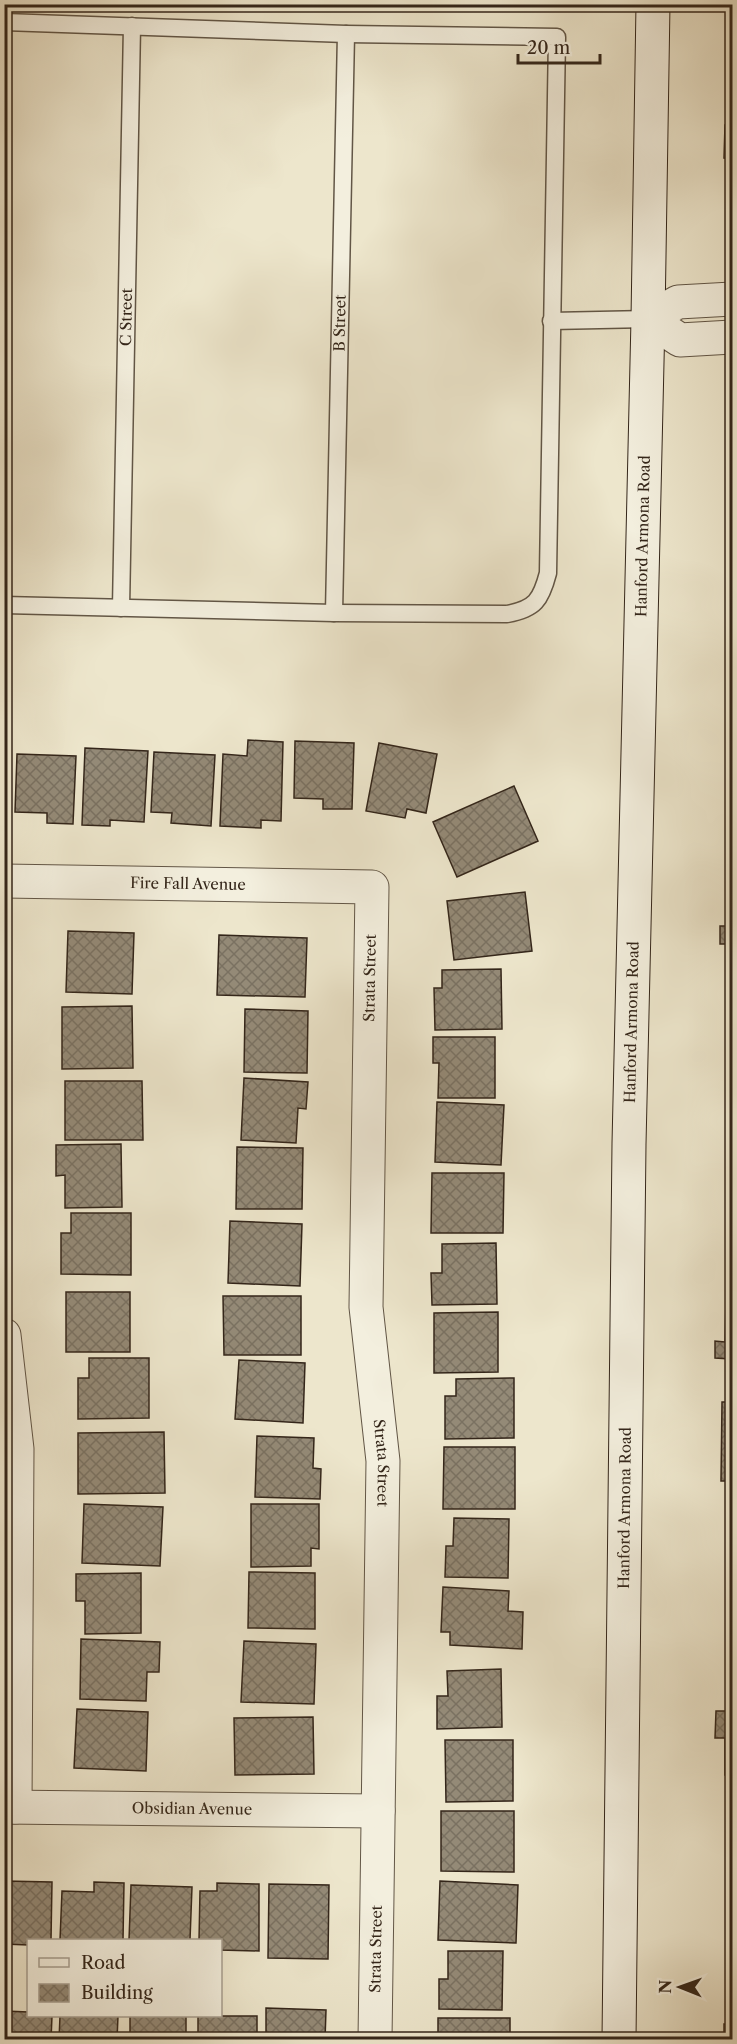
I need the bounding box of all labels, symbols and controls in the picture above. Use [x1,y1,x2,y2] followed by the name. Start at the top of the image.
[518,27,600,65] scale bar
[527,37,571,59] text: 20 m
[116,287,136,346] street label: C Street
[329,294,350,352] street label: B Street
[631,455,654,617] street label: Hanford Armona Road
[130,873,246,894] street label: Fire Fall Avenue
[359,933,380,1022] street label: Strata Street
[620,941,643,1103] street label: Hanford Armona Road
[369,1418,393,1508] street label: Strata Street
[614,1427,635,1589] street label: Hanford Armona Road
[132,1798,252,1819] street label: Obsidian Avenue
[365,1904,386,1993] street label: Strata Street
[27,1939,222,2017] legend
[81,1952,126,1974] text: Road
[650,1957,710,2017] north arrow
[655,1980,675,1994] text: N
[81,1982,153,2004] text: Building

